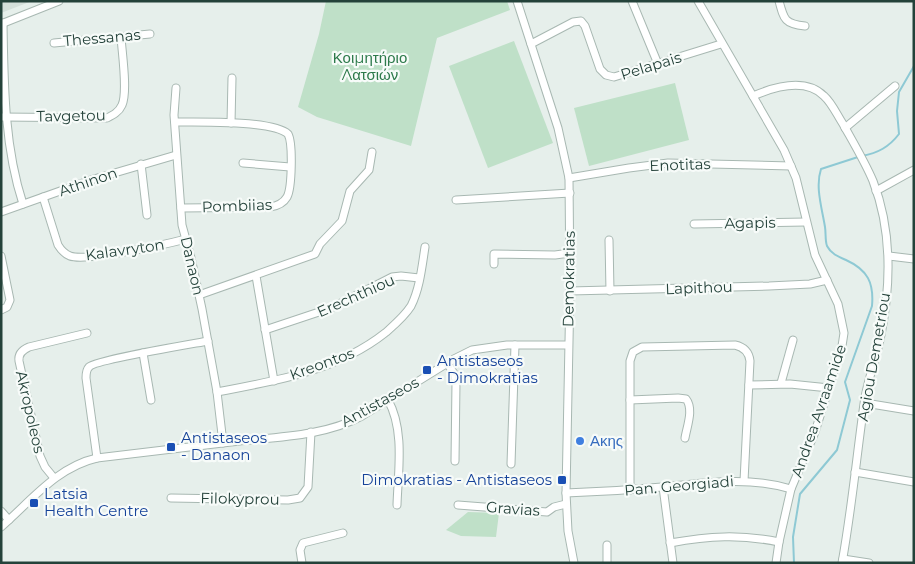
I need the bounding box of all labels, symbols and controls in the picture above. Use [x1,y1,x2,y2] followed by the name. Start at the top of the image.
[62,25,141,50] street label: Thessanas
[618,47,684,84] street label: Pelapais
[333,48,407,84] park label: Κοιμητήριο Λατσιών
[36,105,106,126] street label: Tavgetou
[649,154,711,175] street label: Enotitas
[56,163,120,200] street label: Athinon
[202,195,272,216] street label: Pombiias
[724,213,776,232] street label: Agapis
[558,231,579,327] street label: Demokratias
[84,235,166,264] street label: Kalavryton
[177,235,208,297] street label: Danaon
[314,270,398,321] street label: Erechthiou
[665,277,733,298] street label: Lapithou
[853,291,894,423] street label: Agiou Demetriou
[787,342,850,480] street label: Andrea Avraamide
[287,343,357,384] street label: Kreontos
[437,351,538,387] place label: Antistaseos - Dimokratias
[421,364,433,376] marker: Antistaseos - Dimokratias
[12,369,49,455] street label: Akropoleos
[338,372,422,431] street label: Antistaseos
[181,428,267,464] place label: Antistaseos - Danaon
[590,431,623,450] place label: Ακης
[574,435,586,447] marker: Ακης
[165,441,177,453] marker: Antistaseos - Danaon
[361,470,552,489] place label: Dimokratias - Antistaseos
[623,471,735,500] street label: Pan. Georgiadi
[556,474,568,486] marker: Dimokratias - Antistaseos
[44,484,148,520] place label: Latsia Health Centre
[200,488,280,509] street label: Filokyprou
[28,497,40,509] marker: Latsia Health Centre
[485,497,541,520] street label: Gravias

